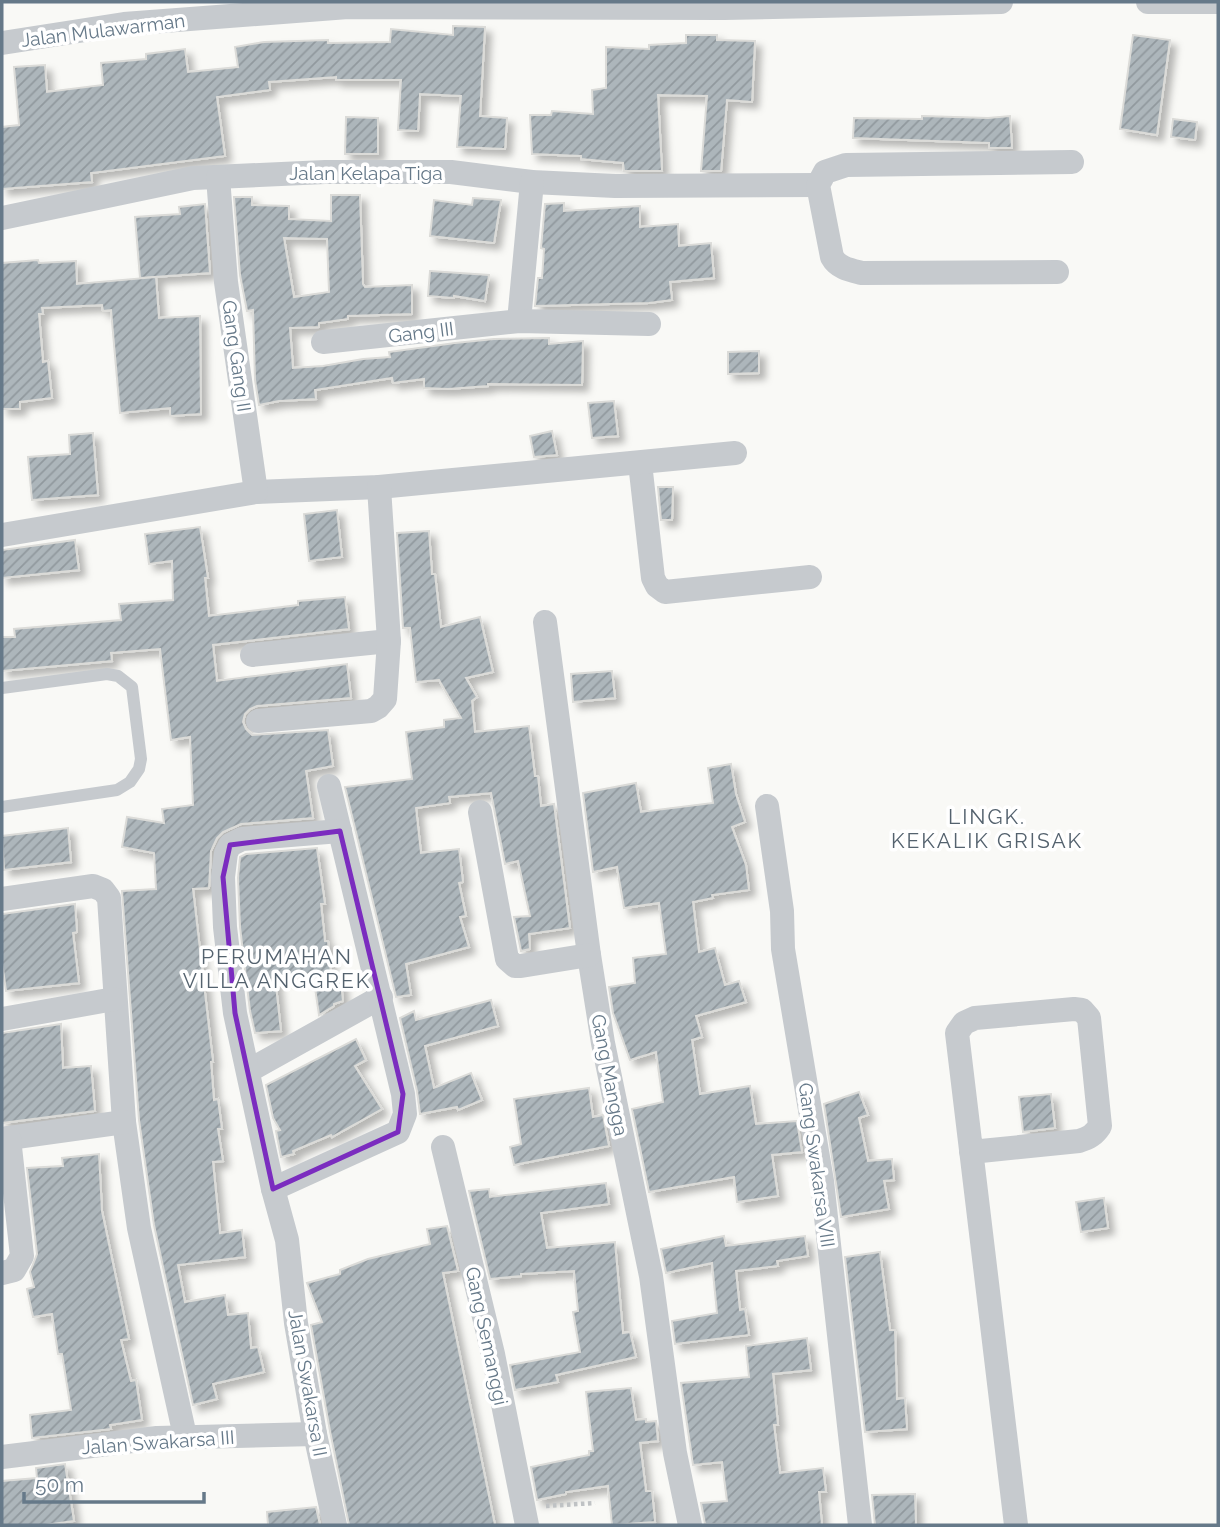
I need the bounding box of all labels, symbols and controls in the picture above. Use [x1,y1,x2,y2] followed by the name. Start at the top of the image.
[20,9,186,51] street label: Jalan Mulawarman
[289,162,443,184] street label: Jalan Kelapa Tiga
[218,299,256,413] street label: Gang Gang II
[387,317,455,347] street label: Gang III
[891,804,1083,853] district label: LINGK. KEKALIK GRISAK
[183,944,371,993] district label: PERUMAHAN VILLA ANGGREK
[587,1012,633,1138] street label: Gang Mangga
[795,1081,839,1249] street label: Gang Swakarsa VIII
[462,1265,512,1407] street label: Gang Semanggi
[284,1308,332,1458] street label: Jalan Swakarsa II
[81,1426,235,1458] street label: Jalan Swakarsa III
[24,1460,205,1504] scale bar
[35,1472,84,1497] text: 50 m

